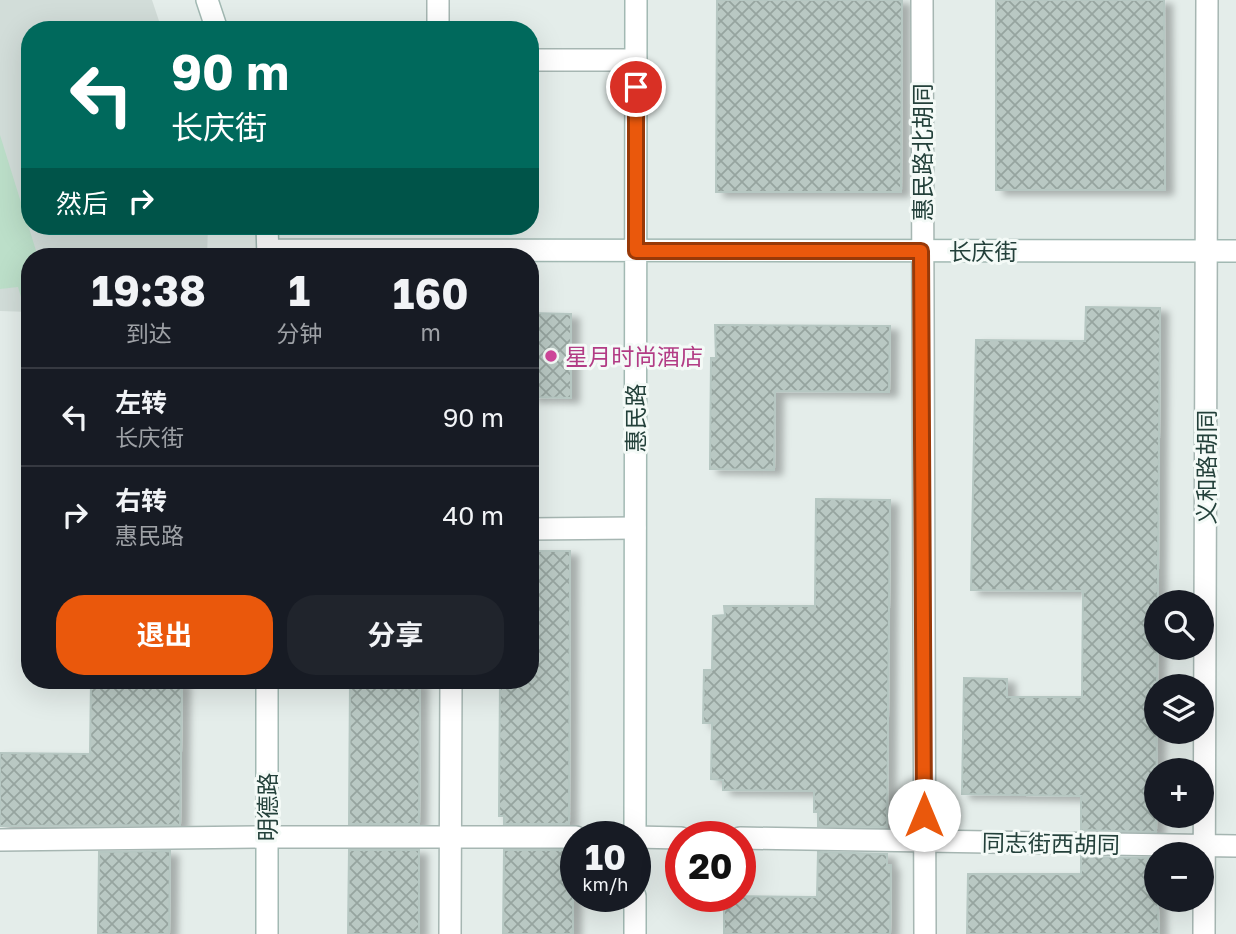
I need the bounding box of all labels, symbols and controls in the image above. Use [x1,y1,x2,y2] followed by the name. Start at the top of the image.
[171,42,289,101] text: 90 m
[56,49,147,140] icon: left
[606,57,666,117] pin
[617,68,655,106] icon: arrive
[908,83,936,221] street label: 惠民路北胡同
[171,108,267,146] text: 长庆街
[122,182,160,220] icon: right
[56,188,108,219] text: 然后
[949,237,1018,265] street label: 长庆街
[92,265,206,315] text: 19:38
[288,265,310,315] text: 1
[393,268,468,318] text: 160
[420,318,441,346] text: m
[126,319,172,347] text: 到达
[276,319,322,347] text: 分钟
[565,342,703,370] place label: 星月时尚酒店
[543,348,559,364] marker: 星月时尚酒店
[621,384,649,453] street label: 惠民路
[115,387,167,418] text: 左转
[56,398,94,436] icon: left
[443,402,504,433] text: 90 m
[1192,410,1220,525] street label: 义和路胡同
[115,423,184,451] text: 长庆街
[115,485,167,516] text: 右转
[56,496,94,534] icon: right
[443,500,504,531] text: 40 m
[115,521,184,549] text: 惠民路
[1144,590,1214,912] map controls
[1144,590,1214,660] button: search
[56,595,273,675] button: 退出
[287,595,504,675] button: 分享
[1144,674,1214,744] button: layers
[1144,758,1214,828] button: +
[253,773,281,842] street label: 明德路
[887,778,961,852] position arrow
[665,821,756,912] speed limit sign: 20
[982,828,1120,858] street label: 同志街西胡同
[585,836,626,878] text: 10
[1144,842,1214,912] button: −
[583,873,628,895] text: km/h

